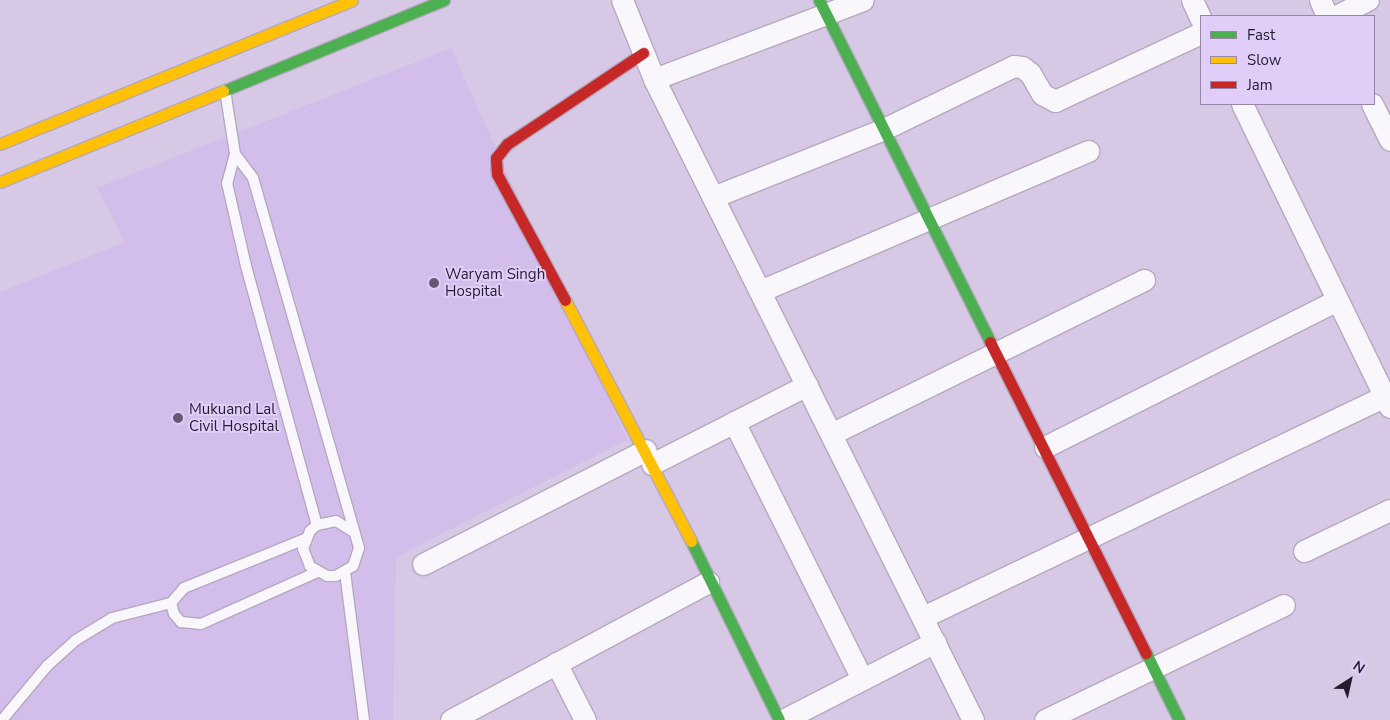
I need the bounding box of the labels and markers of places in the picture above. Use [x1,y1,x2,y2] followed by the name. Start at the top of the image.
[445,265,545,300] place label: Waryam Singh Hospital
[427,276,441,290] marker: Waryam Singh Hospital
[189,400,279,435] place label: Mukuand Lal Civil Hospital
[171,411,185,425] marker: Mukuand Lal Civil Hospital

